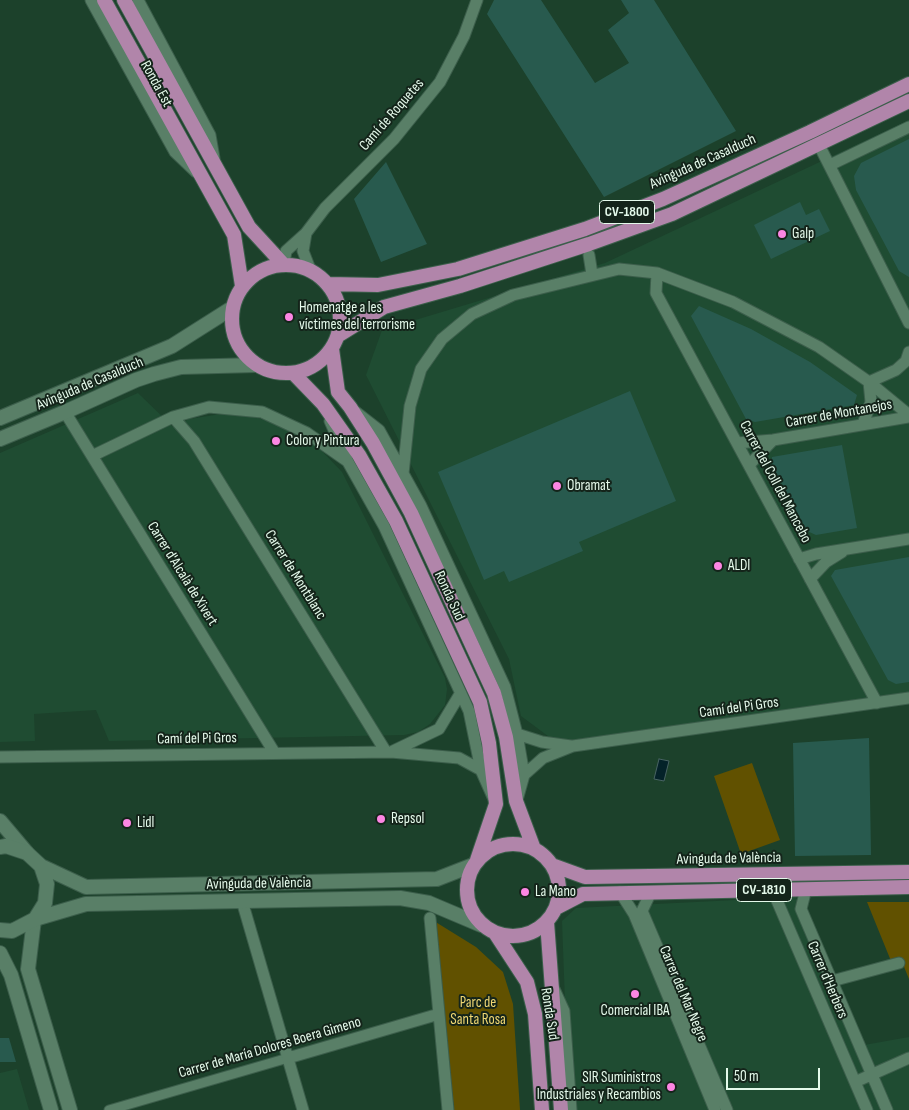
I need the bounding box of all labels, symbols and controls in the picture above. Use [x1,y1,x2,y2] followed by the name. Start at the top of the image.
[136,58,176,110] street label: Ronda Est
[356,75,428,155] street label: Camí de Roquetes
[647,131,759,193] street label: Avinguda de Casalduch
[600,200,654,223] road number: CV-1800
[792,225,814,243] place label: Galp
[776,228,788,240] marker: Galp
[299,299,415,334] place label: Homenatge a les víctimes del terrorisme
[283,311,295,323] marker: Homenatge a les víctimes del terrorisme
[34,353,146,415] street label: Avinguda de Casalduch
[785,396,893,432] street label: Carrer de Montanejos
[735,418,815,546] street label: Carrer del Coll del Mancebo
[286,432,360,450] place label: Color y Pintura
[270,435,282,447] marker: Color y Pintura
[567,477,610,495] place label: Obramat
[551,480,563,492] marker: Obramat
[143,519,221,629] street label: Carrer d'Alcalà de Xivert
[260,527,330,623] street label: Carrer de Montblanc
[728,557,750,575] place label: ALDI
[712,560,724,572] marker: ALDI
[430,568,468,624] street label: Ronda Sud
[698,694,780,722] street label: Camí del Pi Gros
[157,729,237,749] street label: Camí del Pi Gros
[391,810,424,828] place label: Repsol
[375,813,387,825] marker: Repsol
[137,814,154,832] place label: Lidl
[121,817,133,829] marker: Lidl
[677,849,781,869] street label: Avinguda de València
[207,874,311,894] street label: Avinguda de València
[736,878,792,902] road number: CV-1810
[535,883,576,901] place label: La Mano
[519,886,531,898] marker: La Mano
[803,939,851,1021] street label: Carrer d'Herbers
[655,943,711,1045] street label: Carrer del Mar Negre
[536,987,562,1041] street label: Ronda Sud
[629,988,641,1000] marker: Comercial IBA
[450,994,506,1029] park label: Parc de Santa Rosa
[601,1002,669,1020] place label: Comercial IBA
[177,1013,363,1083] street label: Carrer de María Dolores Boera Gimeno
[729,1058,823,1090] scale bar
[734,1067,759,1086] text: 50 m
[537,1069,661,1104] place label: SIR Suministros Industriales y Recambios
[665,1081,677,1093] marker: SIR Suministros Industriales y Recambios

